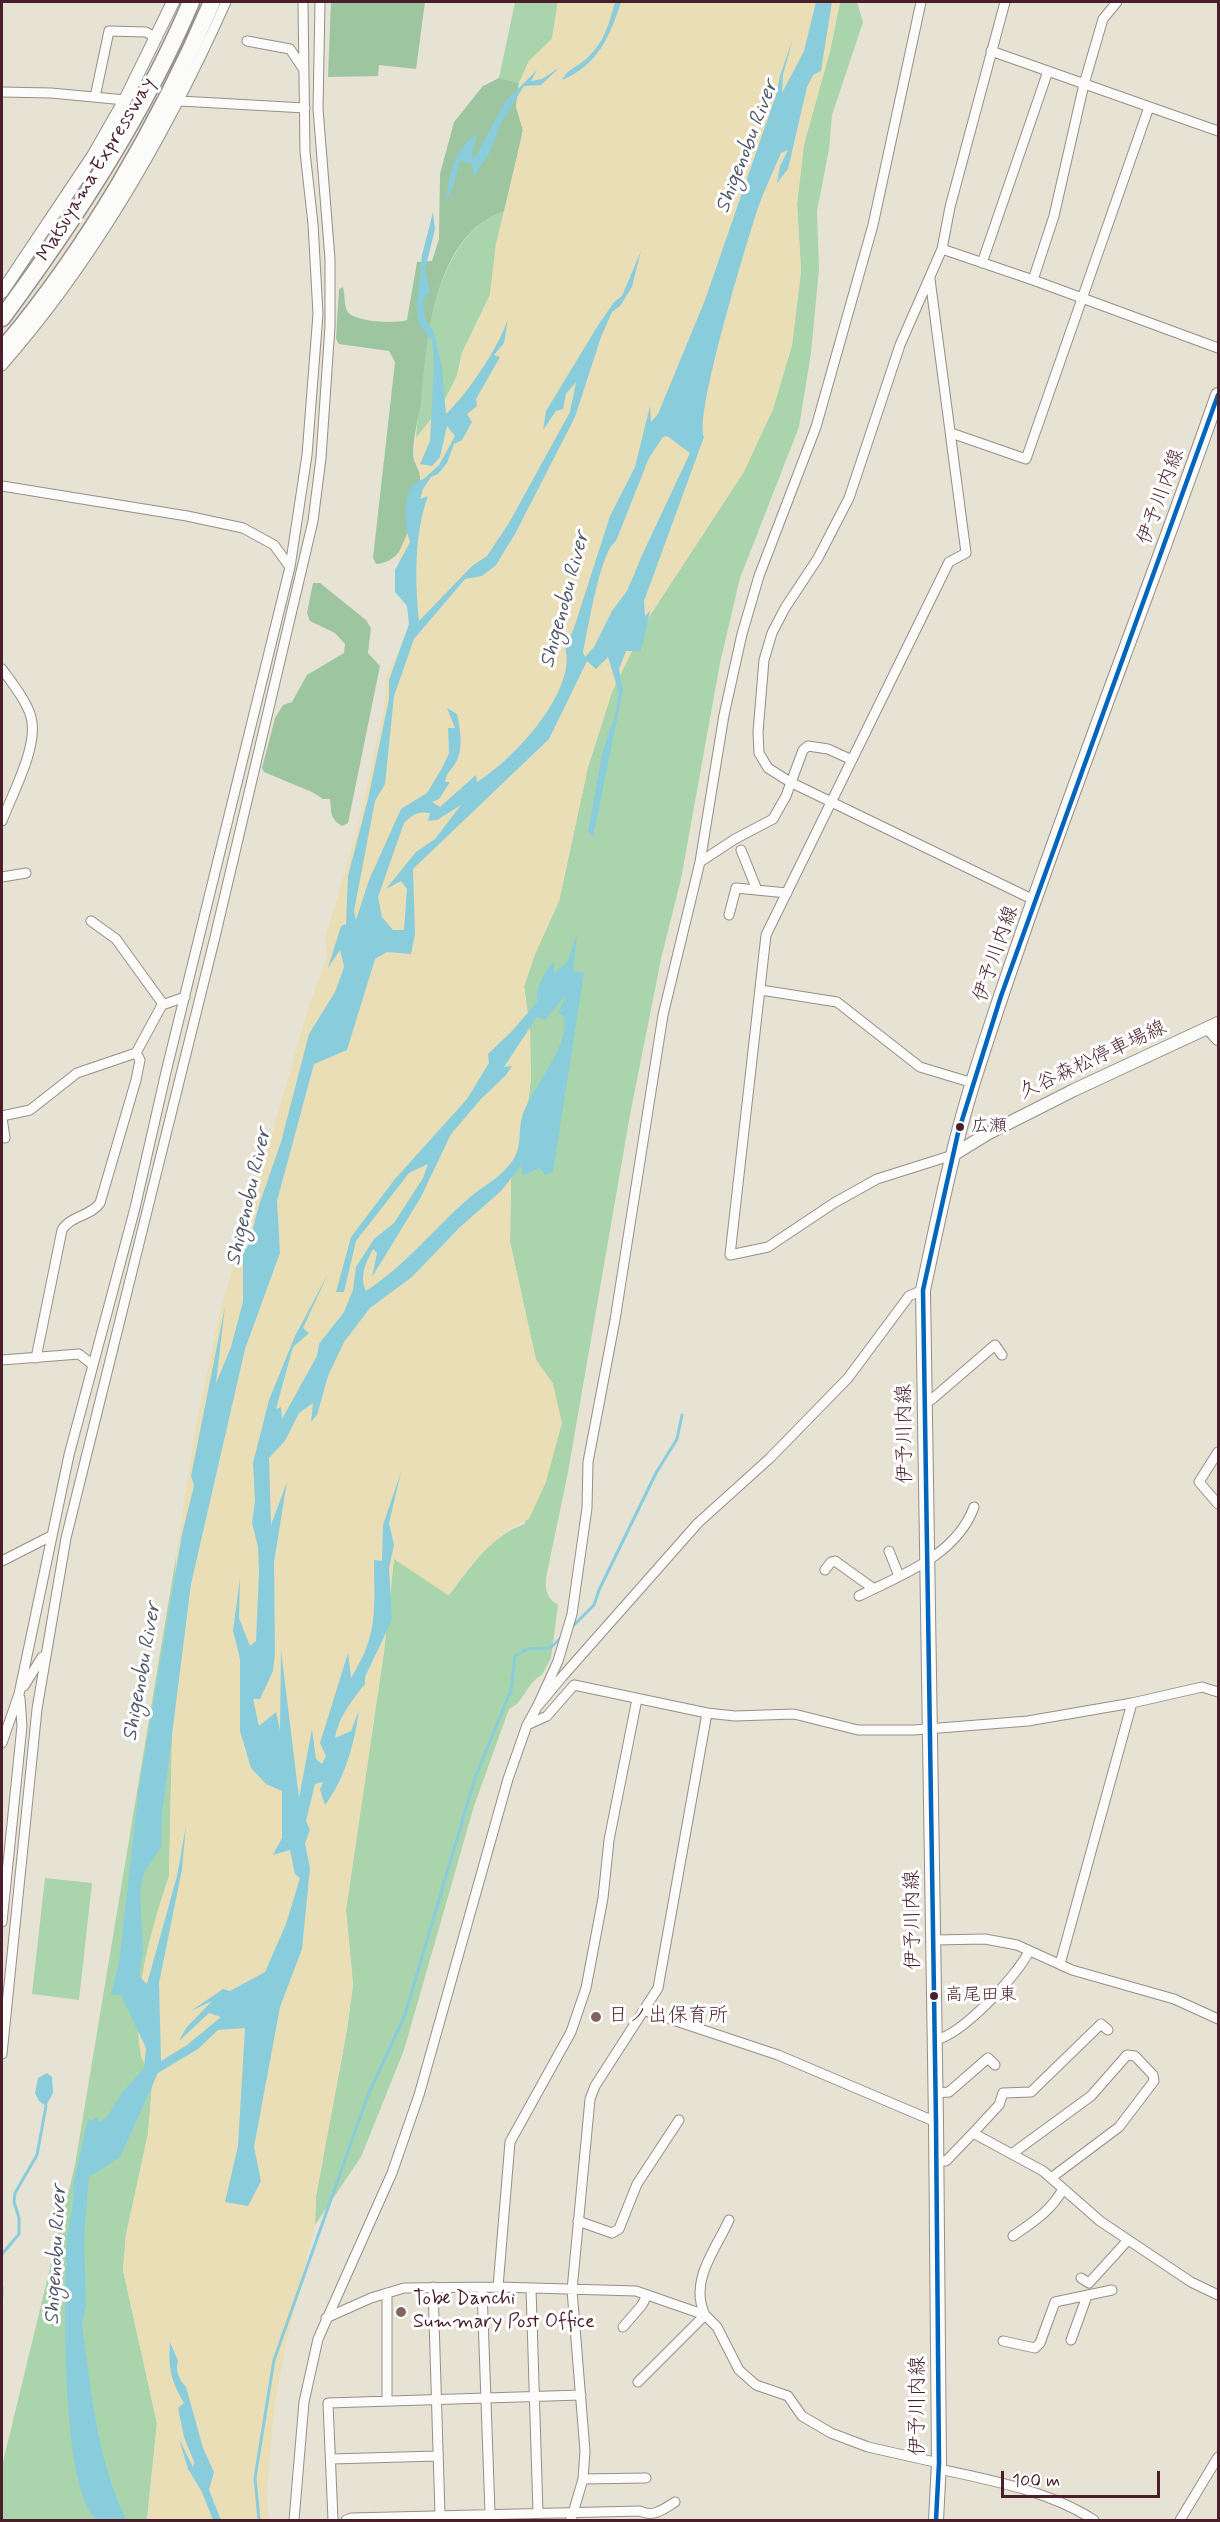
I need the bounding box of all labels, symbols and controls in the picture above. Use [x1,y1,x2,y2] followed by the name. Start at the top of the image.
[33,74,161,266] street label: Matsuyama Expressway
[711,77,785,217] water label: Shigenobu River
[1134,446,1190,548] street label: 伊予川内線
[536,529,596,671] water label: Shigenobu River
[969,903,1025,1005] street label: 伊予川内線
[1015,1016,1171,1106] street label: 久谷森松停車場線
[971,1116,1007,1138] place label: 広瀬
[954,1121,966,1133] marker: 広瀬
[222,1126,278,1268] water label: Shigenobu River
[893,1384,919,1484] street label: 伊予川内線
[118,1601,168,1743] water label: Shigenobu River
[901,1870,927,1970] street label: 伊予川内線
[945,1985,1017,2007] place label: 高尾田東
[928,1990,940,2002] marker: 高尾田東
[608,2005,728,2029] place label: 日ノ出保育所
[589,2010,603,2024] marker: 日ノ出保育所
[41,2184,73,2326] water label: Shigenobu River
[413,2288,595,2335] place label: Tobe Danchi Summary Post Office
[394,2305,408,2319] marker: Tobe Danchi Summary Post Office
[907,2356,931,2456] street label: 伊予川内線
[1004,2459,1163,2497] scale bar
[1012,2469,1060,2493] text: 100 m

